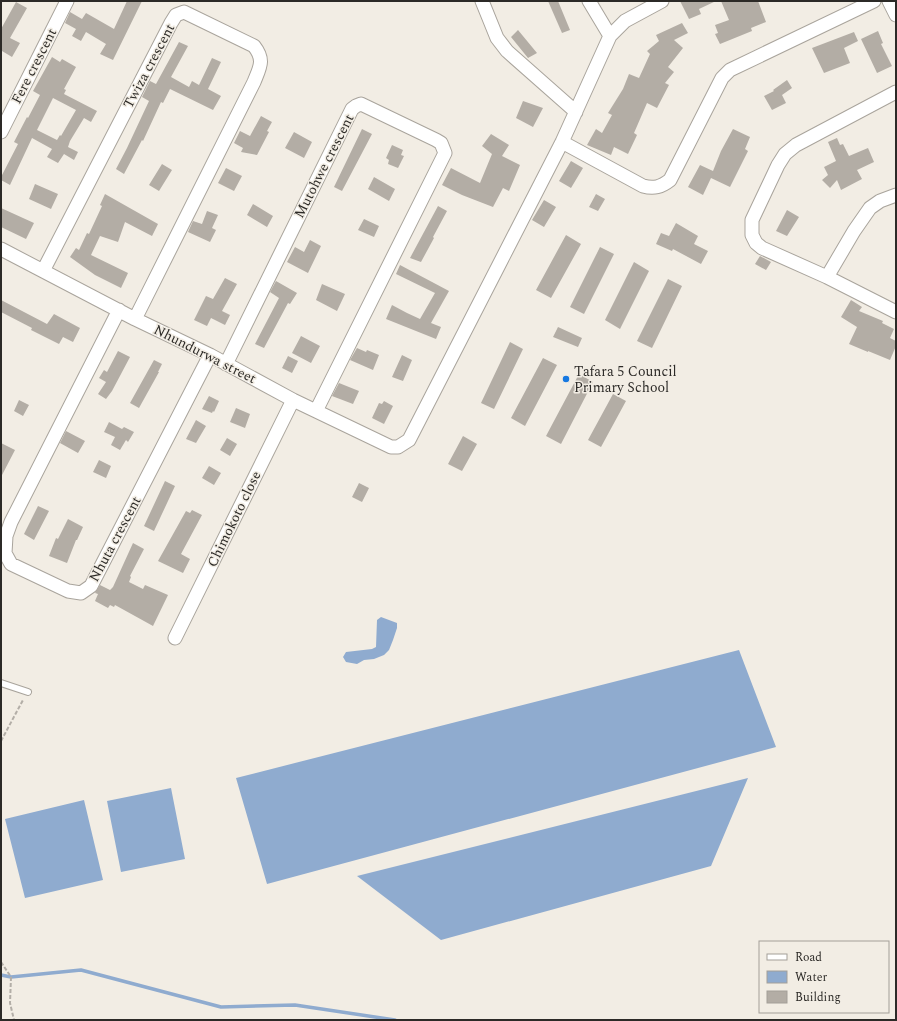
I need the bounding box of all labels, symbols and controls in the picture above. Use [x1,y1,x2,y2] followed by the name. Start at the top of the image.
[118,20,180,112] street label: Twiza crescent
[6,24,62,108] street label: Fere crescent
[289,110,359,222] street label: Mutohwe crescent
[150,319,260,389] street label: Nhundurwa street
[574,361,677,398] place label: Tafara 5 Council Primary School
[561,374,571,384] marker: Tafara 5 Council Primary School
[202,467,266,571] street label: Chimokoto close
[84,492,146,586] street label: Nhuta crescent
[759,941,889,1013] legend
[795,948,822,967] text: Road
[795,968,827,987] text: Water
[795,988,841,1007] text: Building

